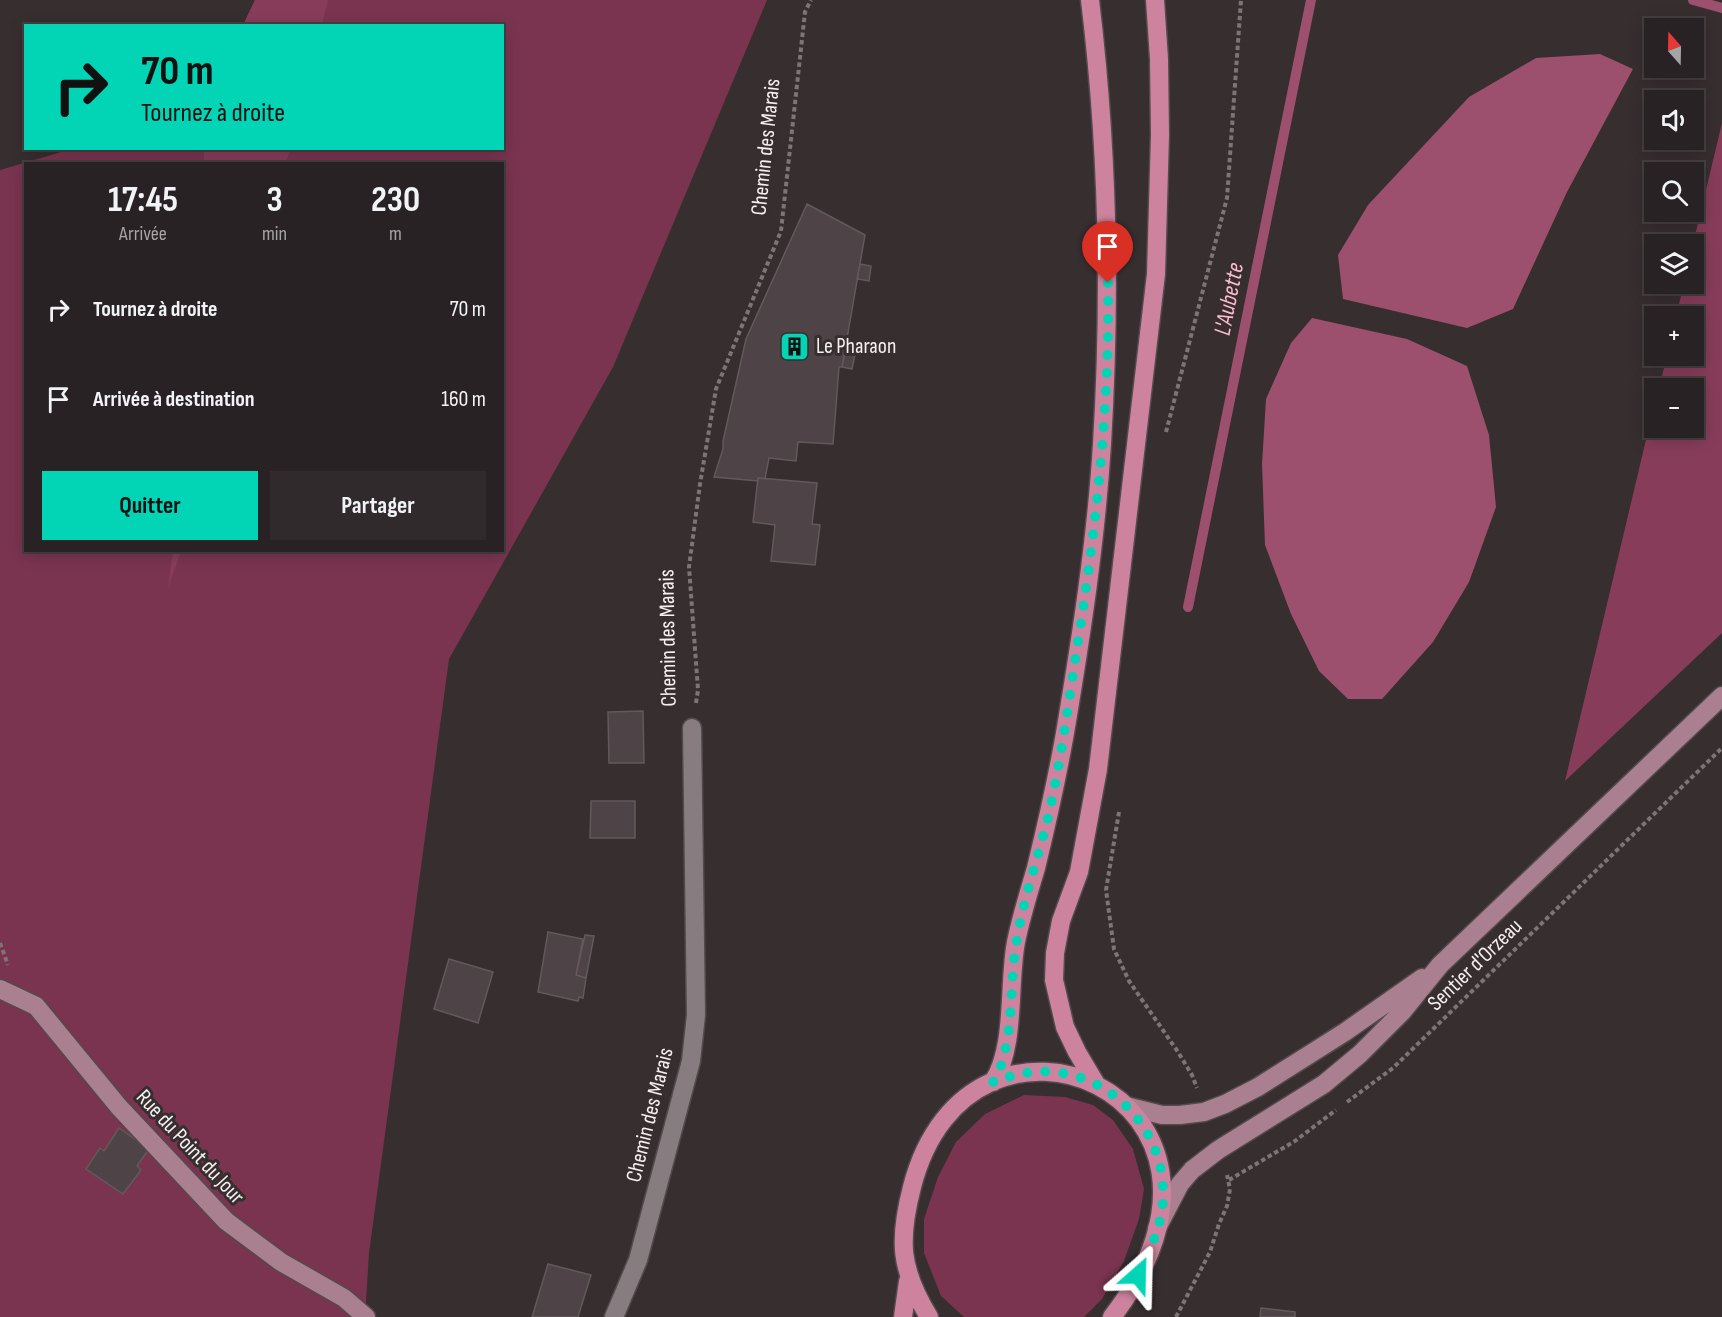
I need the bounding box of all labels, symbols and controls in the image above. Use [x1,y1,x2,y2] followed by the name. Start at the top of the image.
[1644,18,1704,78] north arrow
[1644,18,1704,438] map controls
[141,46,214,97] text: 70 m
[42,48,120,126] icon: right
[745,77,787,217] street label: Chemin des Marais
[1644,90,1704,150] button: sound
[141,97,285,129] text: Tournez à droite
[1644,162,1704,222] button: search
[108,179,178,222] text: 17:45
[266,179,283,222] text: 3
[371,179,420,222] text: 230
[1082,221,1133,283] pin
[119,222,167,246] text: Arrivée
[262,222,287,246] text: min
[389,222,402,246] text: m
[1091,230,1124,263] icon: arrive
[1644,234,1704,294] button: layers
[1208,260,1250,338] water label: L'Aubette
[42,293,75,326] icon: right
[93,296,218,323] text: Tournez à droite
[450,296,486,323] text: 70 m
[1644,306,1704,366] button: +
[779,330,811,362] building icon: Le Pharaon
[816,333,896,360] place label: Le Pharaon
[1644,378,1704,438] button: −
[42,383,75,416] icon: arrive
[93,386,255,413] text: Arrivée à destination
[441,386,486,413] text: 160 m
[42,471,258,540] button: Quitter
[270,471,486,540] button: Partager
[653,569,683,707] street label: Chemin des Marais
[1422,913,1528,1017] street label: Sentier d'Orzeau
[620,1045,680,1185] street label: Chemin des Marais
[130,1084,250,1210] street label: Rue du Point du Jour
[1106,1243,1170,1307] position arrow

